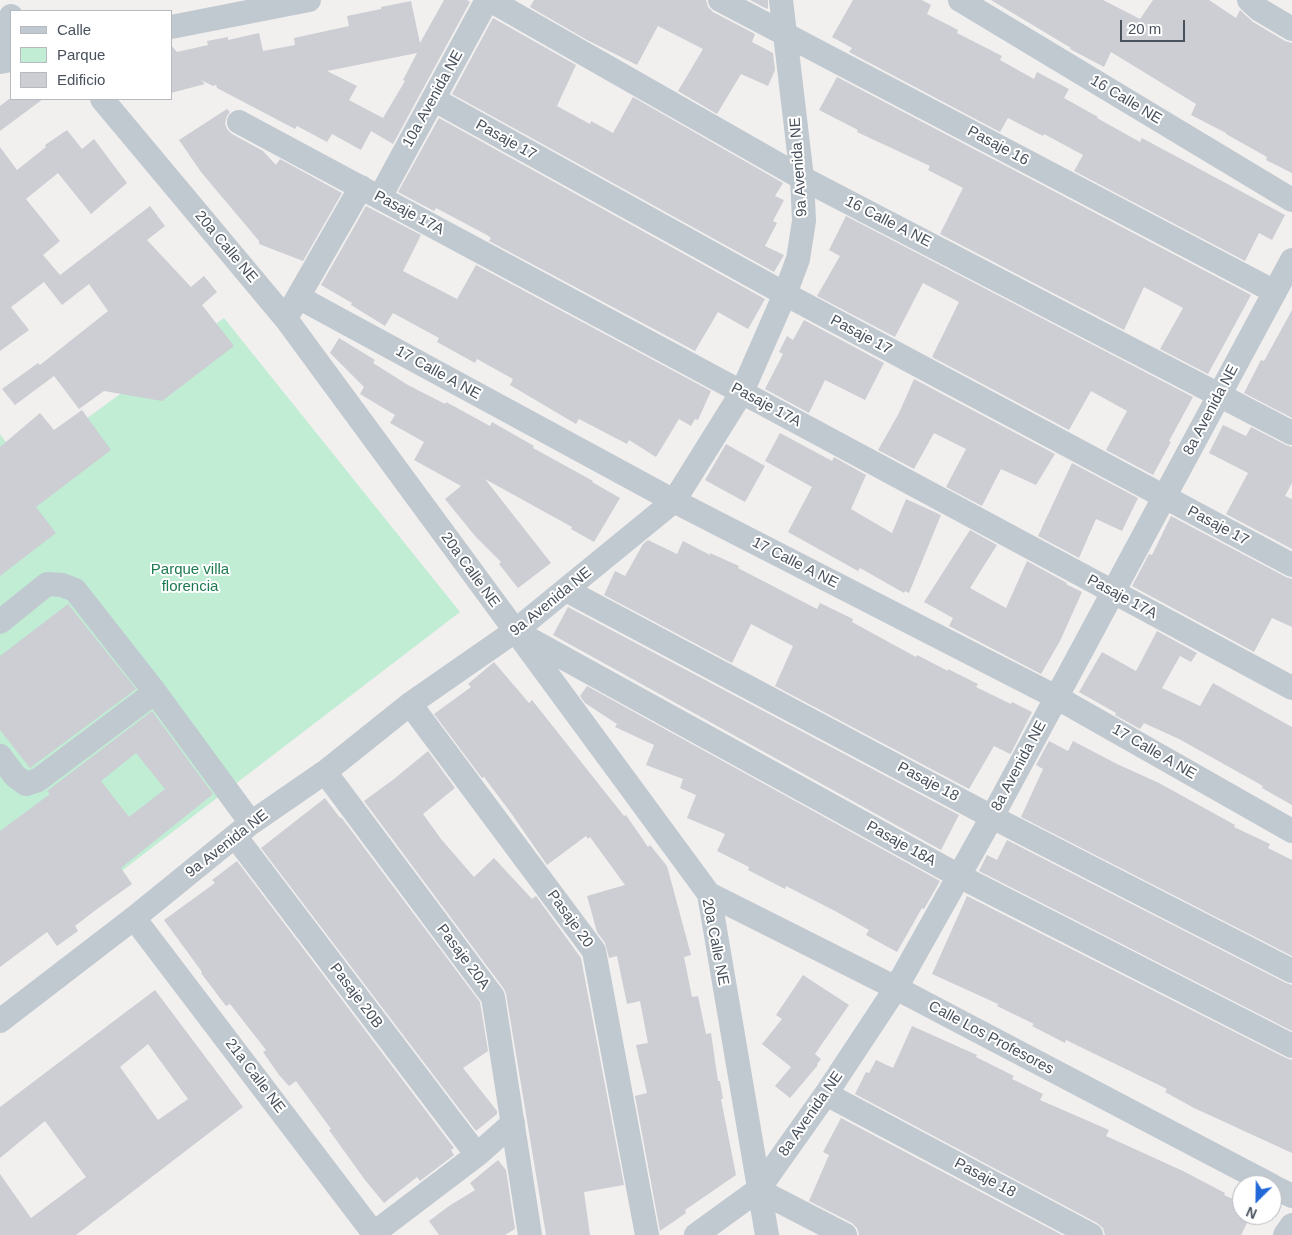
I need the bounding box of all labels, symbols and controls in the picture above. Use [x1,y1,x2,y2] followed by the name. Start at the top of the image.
[10,10,172,100] legend
[1122,10,1187,42] scale bar
[1128,20,1161,37] text: 20 m
[57,21,91,38] text: Calle
[57,46,105,63] text: Parque
[399,47,467,151] street label: 10a Avenida NE
[57,71,105,88] text: Edificio
[1087,72,1165,128] street label: 16 Calle NE
[472,116,540,164] street label: Pasaje 17
[787,117,811,217] street label: 9a Avenida NE
[964,122,1032,170] street label: Pasaje 16
[371,187,447,239] street label: Pasaje 17A
[842,193,934,251] street label: 16 Calle A NE
[191,207,261,287] street label: 20a Calle NE
[827,311,895,359] street label: Pasaje 17
[392,342,484,404] street label: 17 Calle A NE
[1180,362,1242,458] street label: 8a Avenida NE
[728,379,804,431] street label: Pasaje 17A
[1184,502,1252,550] street label: Pasaje 17
[437,529,503,611] street label: 20a Calle NE
[749,534,841,592] street label: 17 Calle A NE
[151,561,229,596] park label: Parque villa florencia
[507,564,595,640] street label: 9a Avenida NE
[1084,571,1160,623] street label: Pasaje 17A
[988,718,1050,814] street label: 8a Avenida NE
[1109,721,1199,783] street label: 17 Calle A NE
[894,758,962,806] street label: Pasaje 18
[182,806,272,882] street label: 9a Avenida NE
[863,818,939,870] street label: Pasaje 18A
[543,887,597,951] street label: Pasaje 20
[698,897,732,987] street label: 20a Calle NE
[433,921,493,993] street label: Pasaje 20A
[326,960,386,1032] street label: Pasaje 20B
[925,997,1057,1079] street label: Calle Los Profesores
[221,1035,289,1117] street label: 21a Calle NE
[775,1068,847,1160] street label: 8a Avenida NE
[951,1154,1019,1202] street label: Pasaje 18
[1232,1175,1282,1225] north arrow
[1244,1204,1259,1222] text: N

